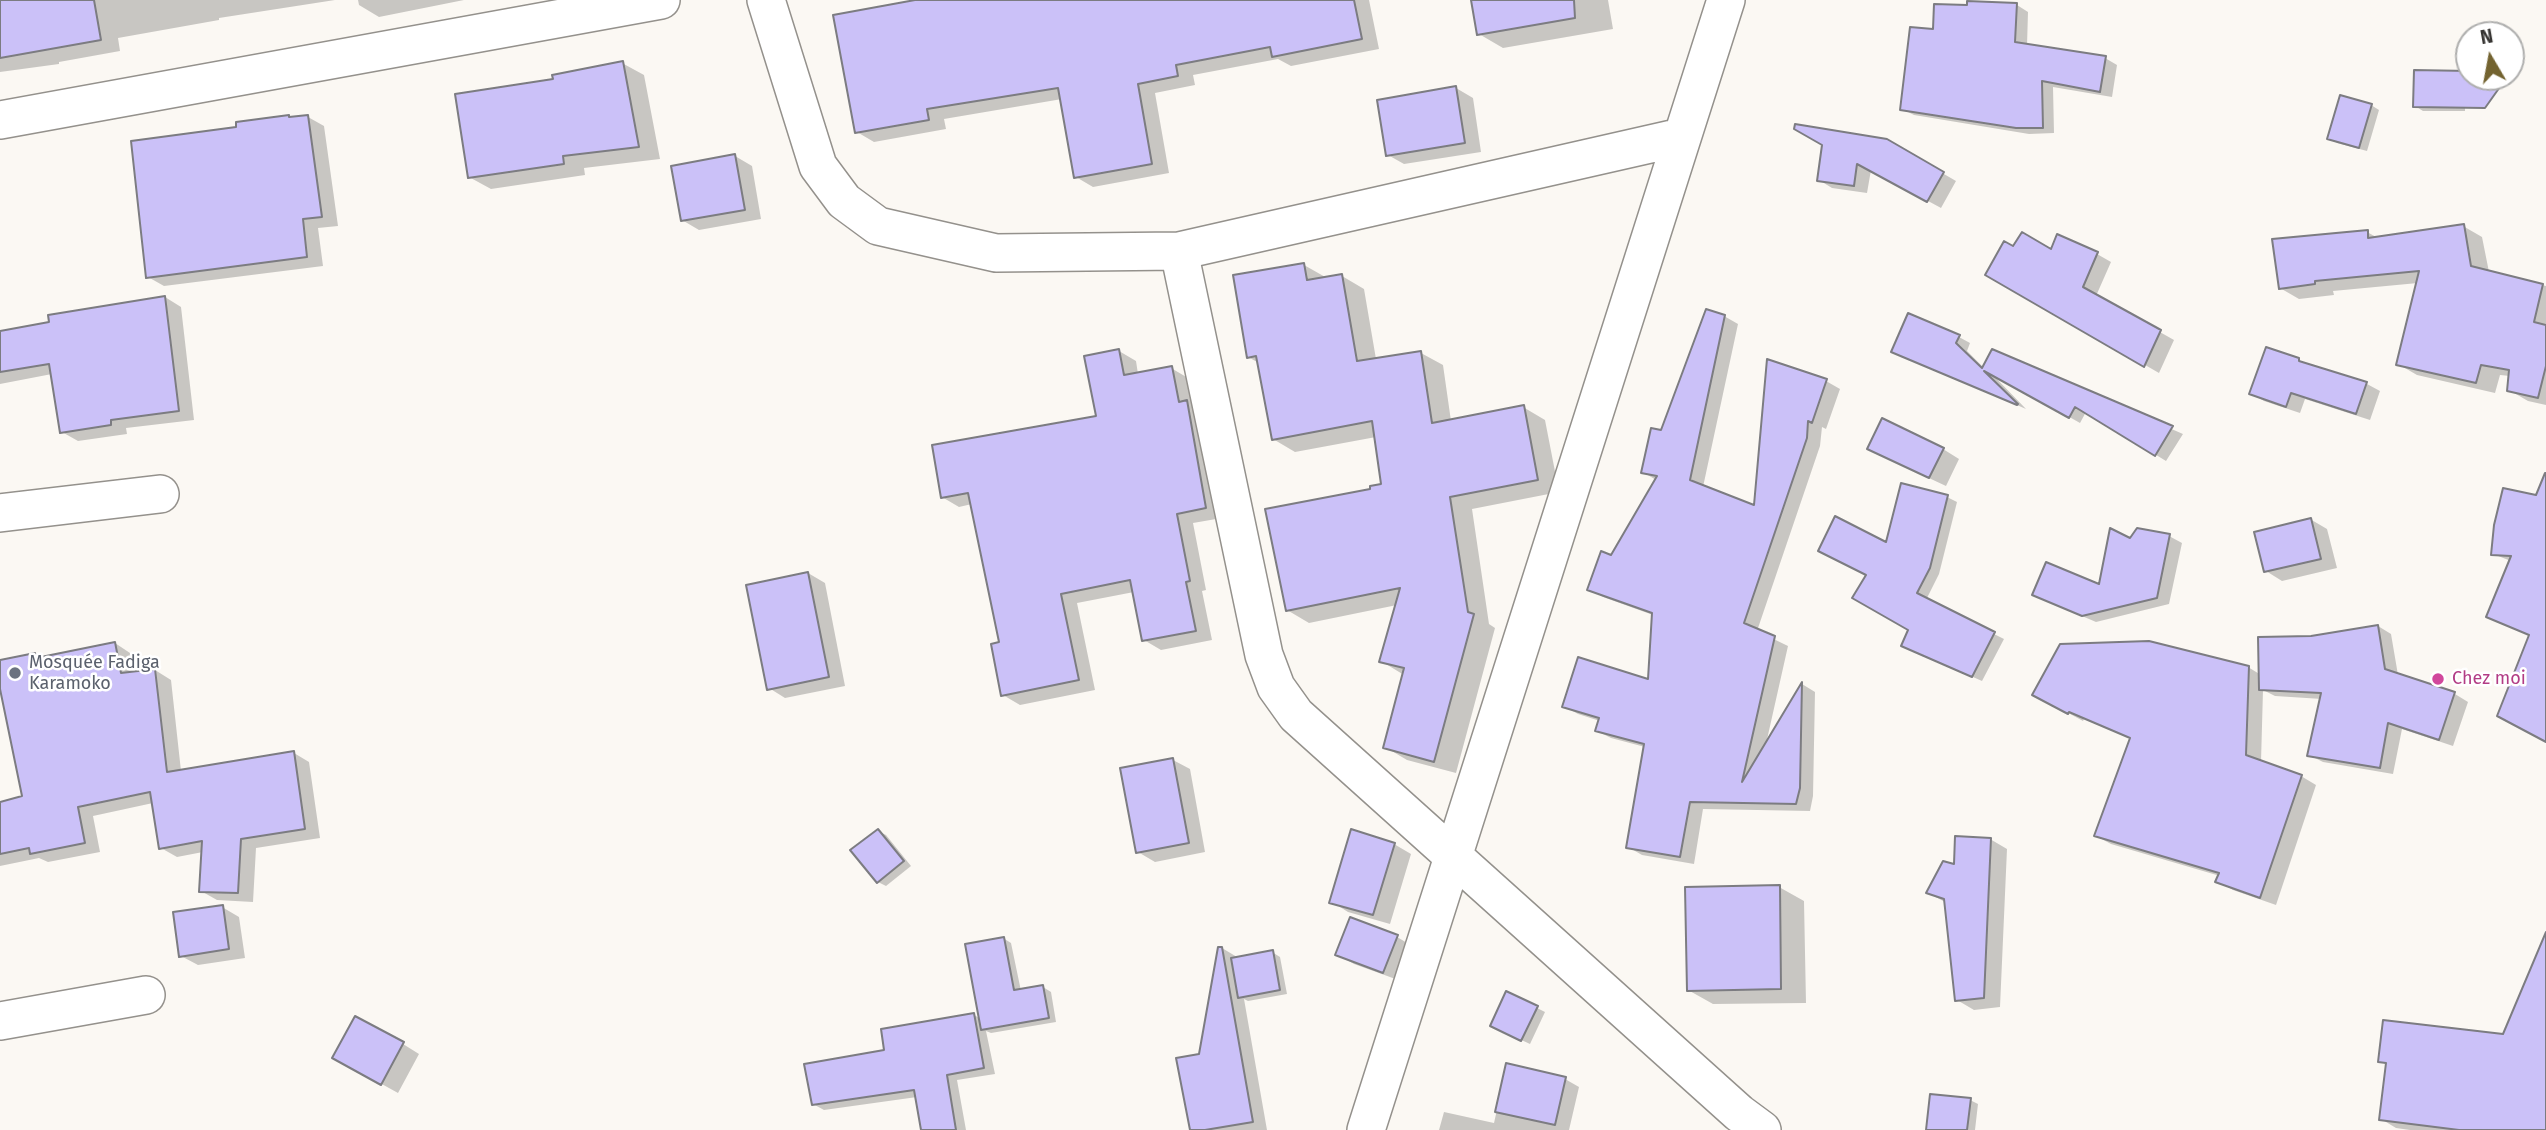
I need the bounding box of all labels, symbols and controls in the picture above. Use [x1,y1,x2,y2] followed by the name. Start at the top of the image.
[2455,21,2525,91] north arrow
[2478,24,2495,49] text: N
[29,652,160,694] place label: Mosquée Fadiga Karamoko
[7,665,23,681] marker: Mosquée Fadiga Karamoko
[2452,668,2526,690] place label: Chez moi
[2430,671,2446,687] marker: Chez moi

